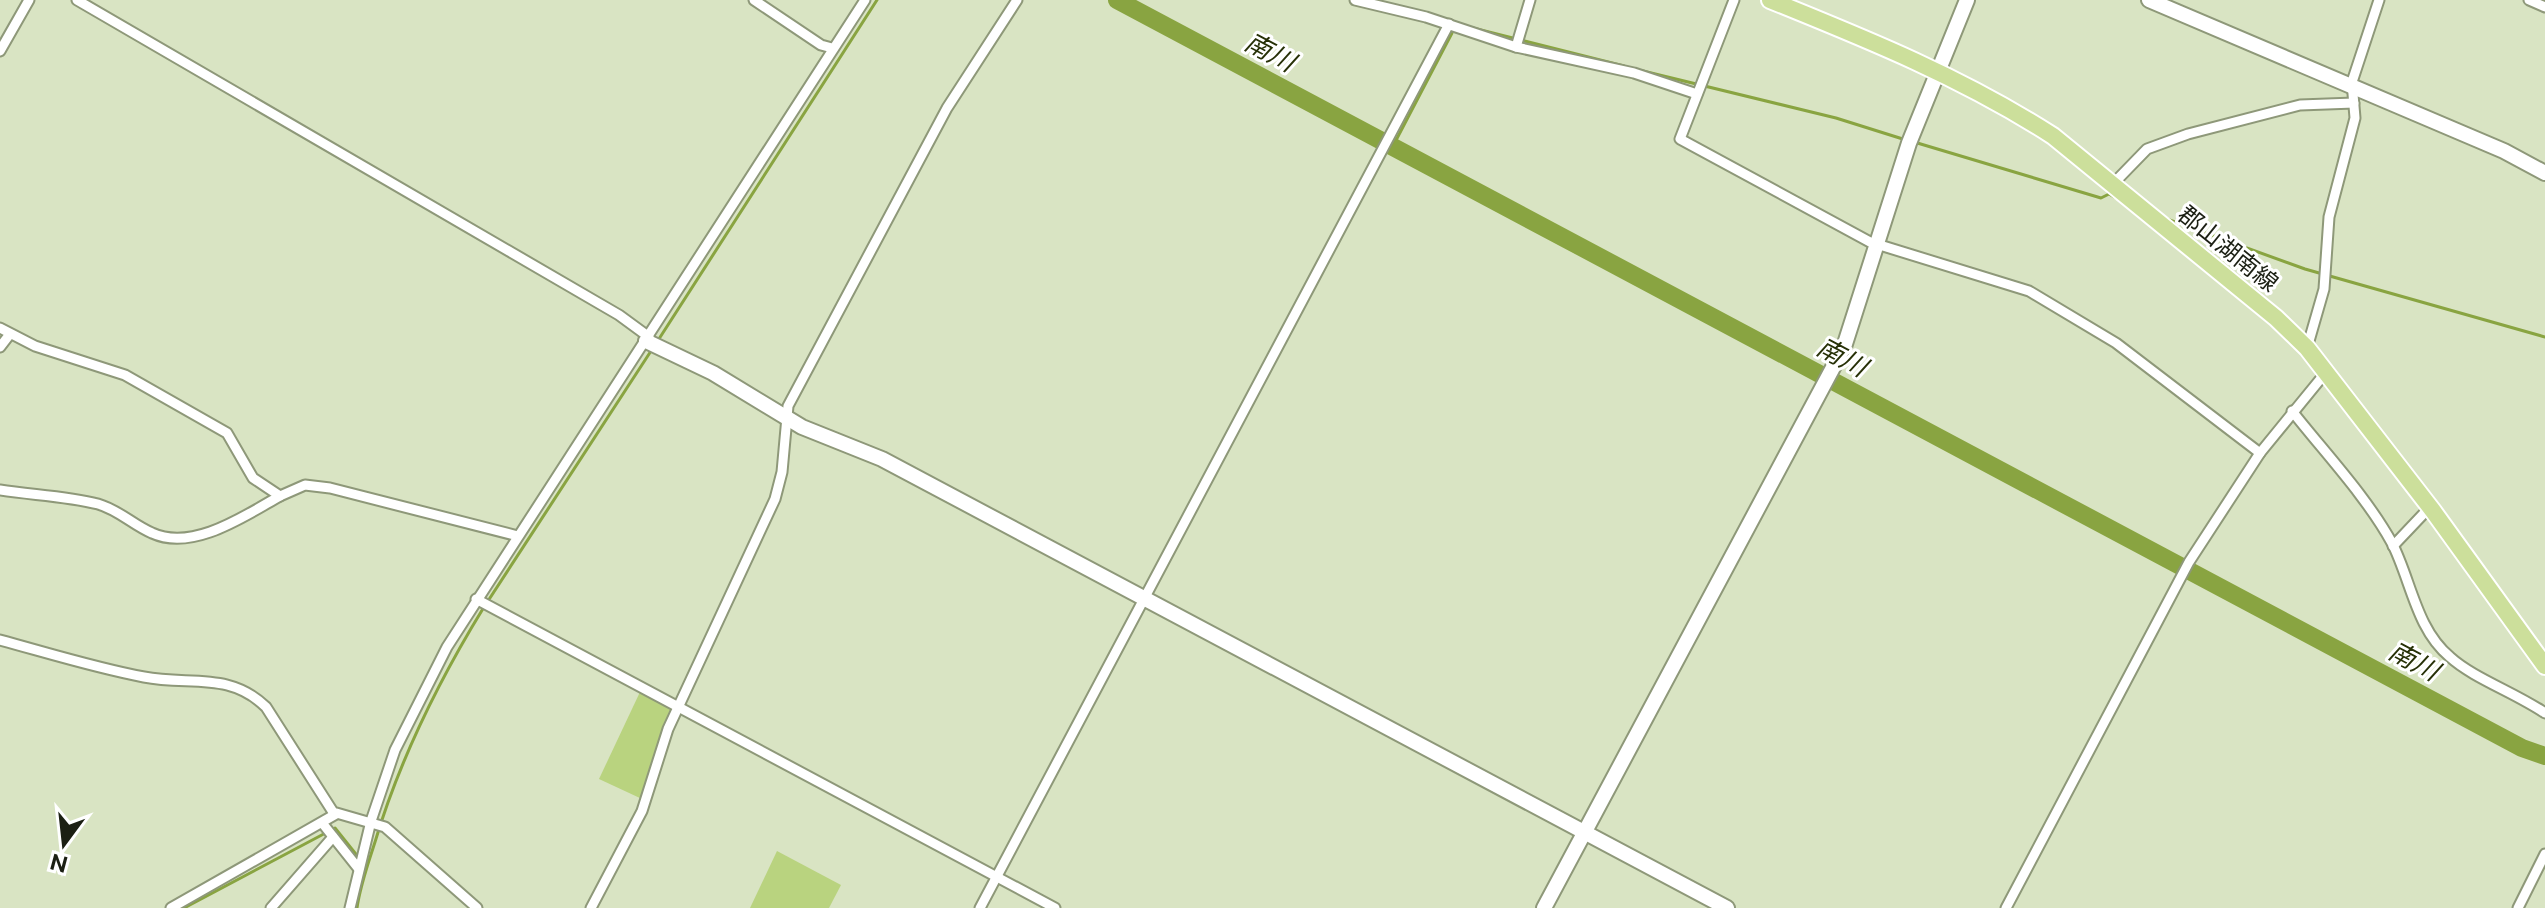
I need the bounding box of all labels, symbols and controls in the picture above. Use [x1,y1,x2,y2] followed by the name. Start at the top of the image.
[1240,26,1303,79] water label: 南川
[2173,200,2284,297] street label: 郡山湖南線
[1812,331,1875,384] water label: 南川
[2384,635,2447,688] water label: 南川
[24,804,104,884] north arrow
[47,849,71,878] text: N

